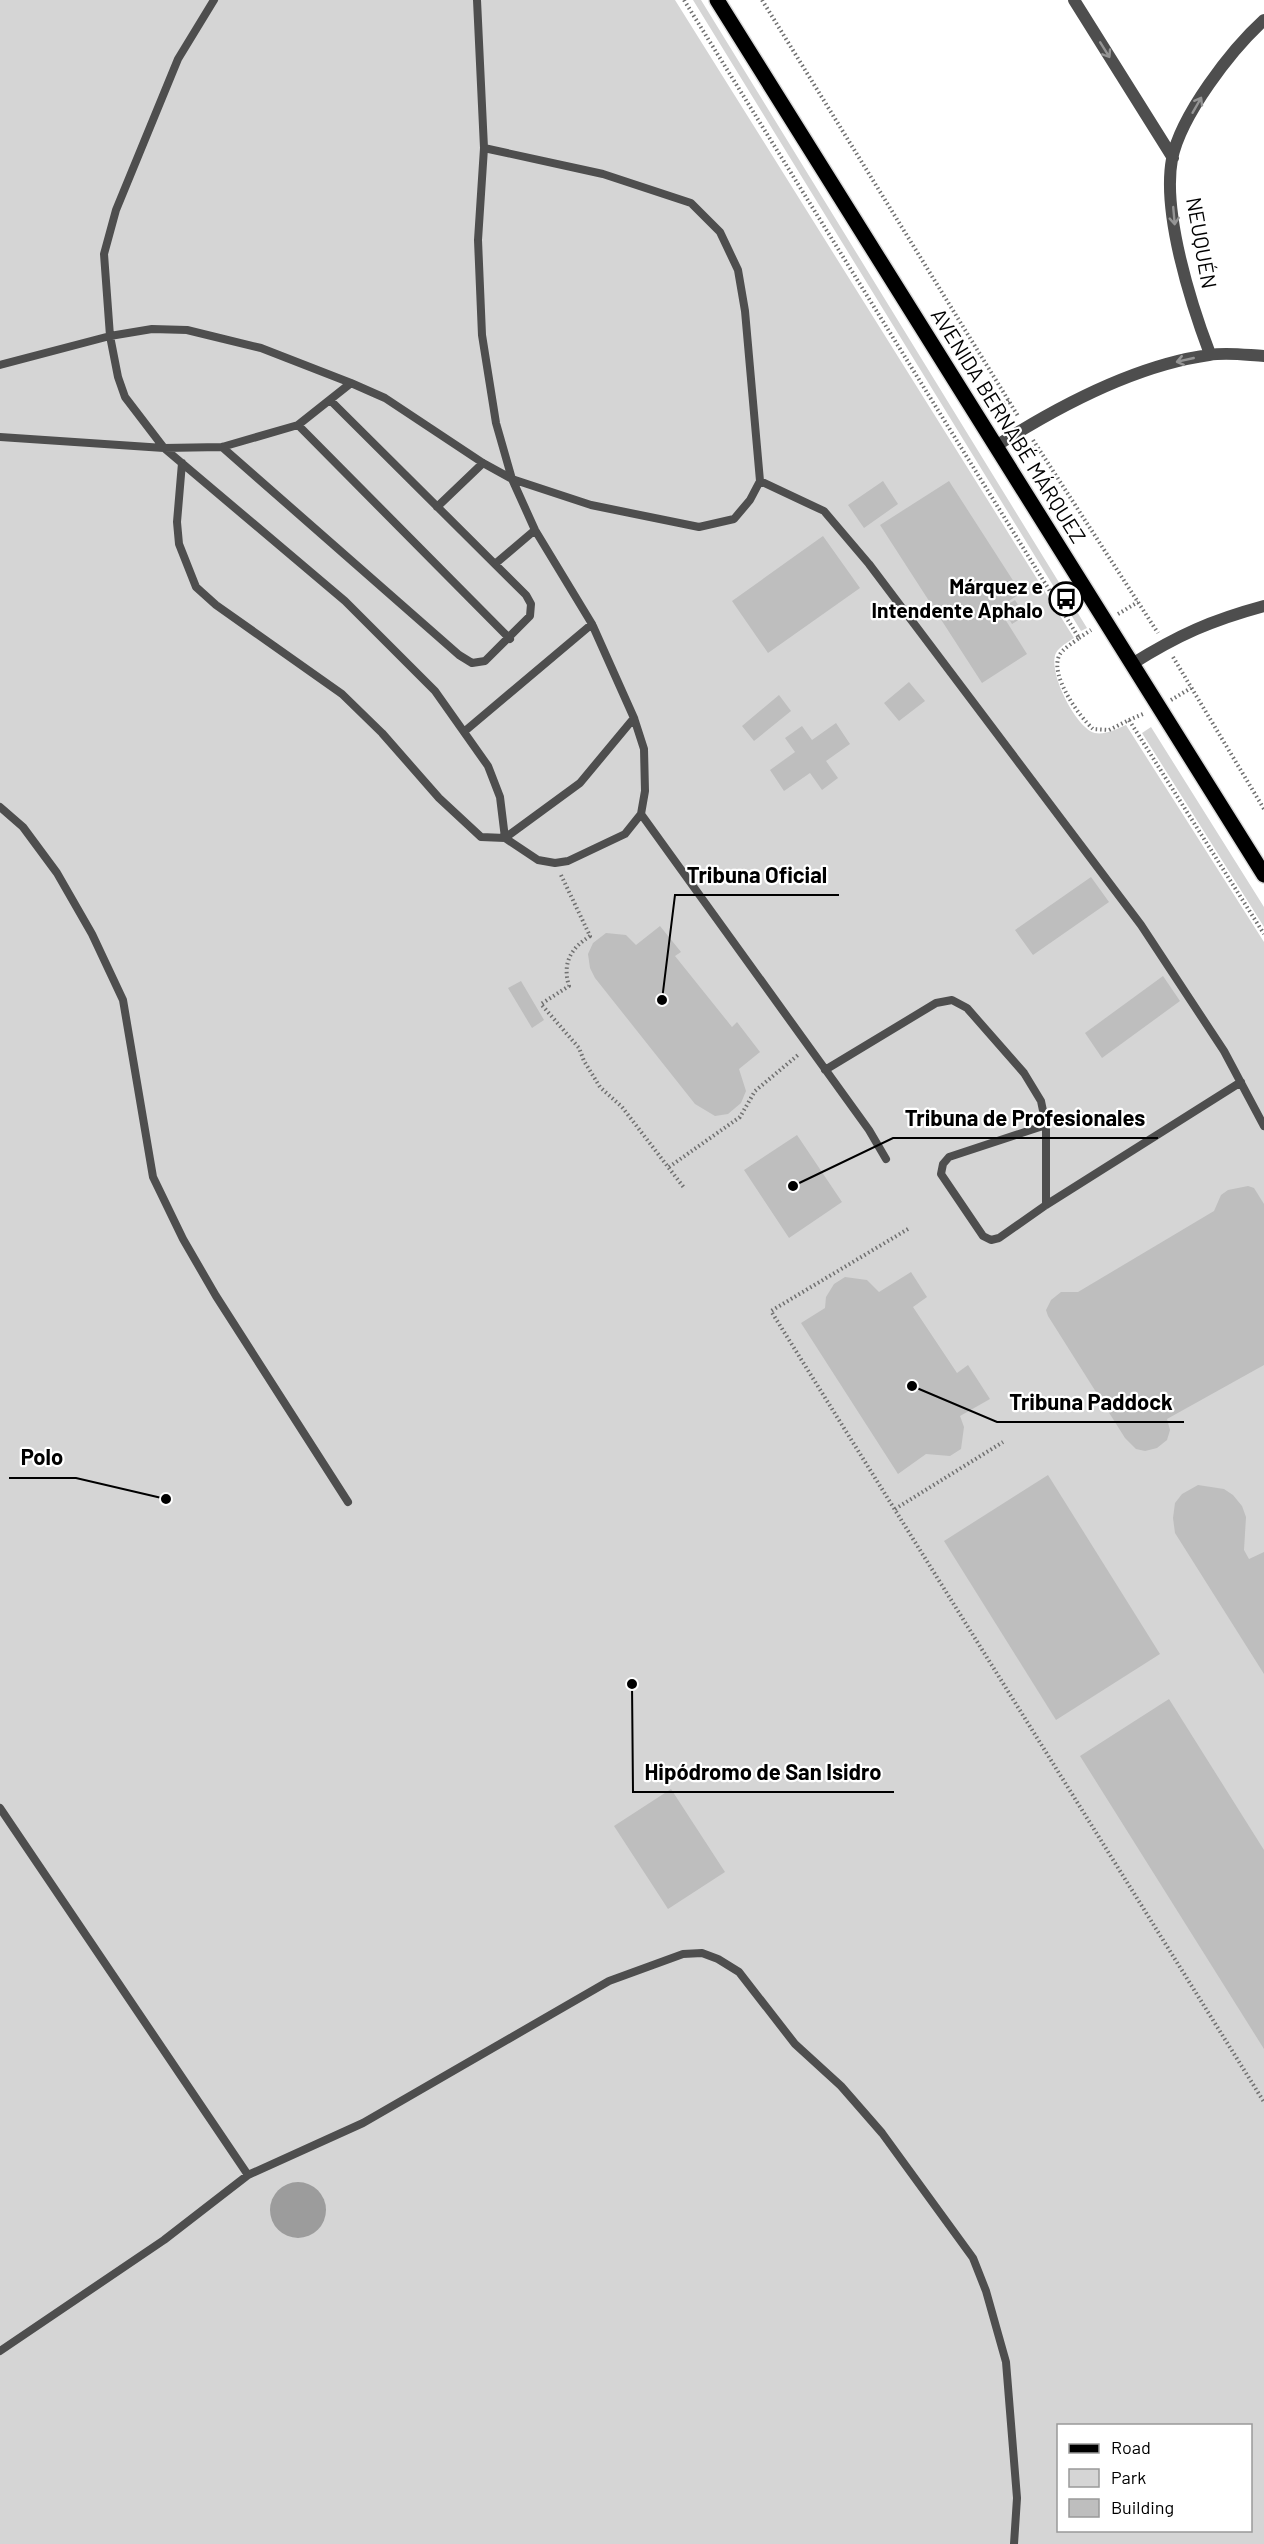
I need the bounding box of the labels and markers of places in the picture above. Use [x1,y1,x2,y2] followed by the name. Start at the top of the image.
[872,573,1043,622] place label: Márquez e Intendente Aphalo
[1048,581,1084,617] bus stop icon: Márquez e Intendente Aphalo
[675,855,839,895] callout: Tribuna Oficial
[893,1098,1158,1138] callout: Tribuna de Profesionales
[997,1382,1184,1422] callout: Tribuna Paddock
[9,1438,76,1478] callout: Polo
[633,1752,894,1792] callout: Hipódromo de San Isidro

